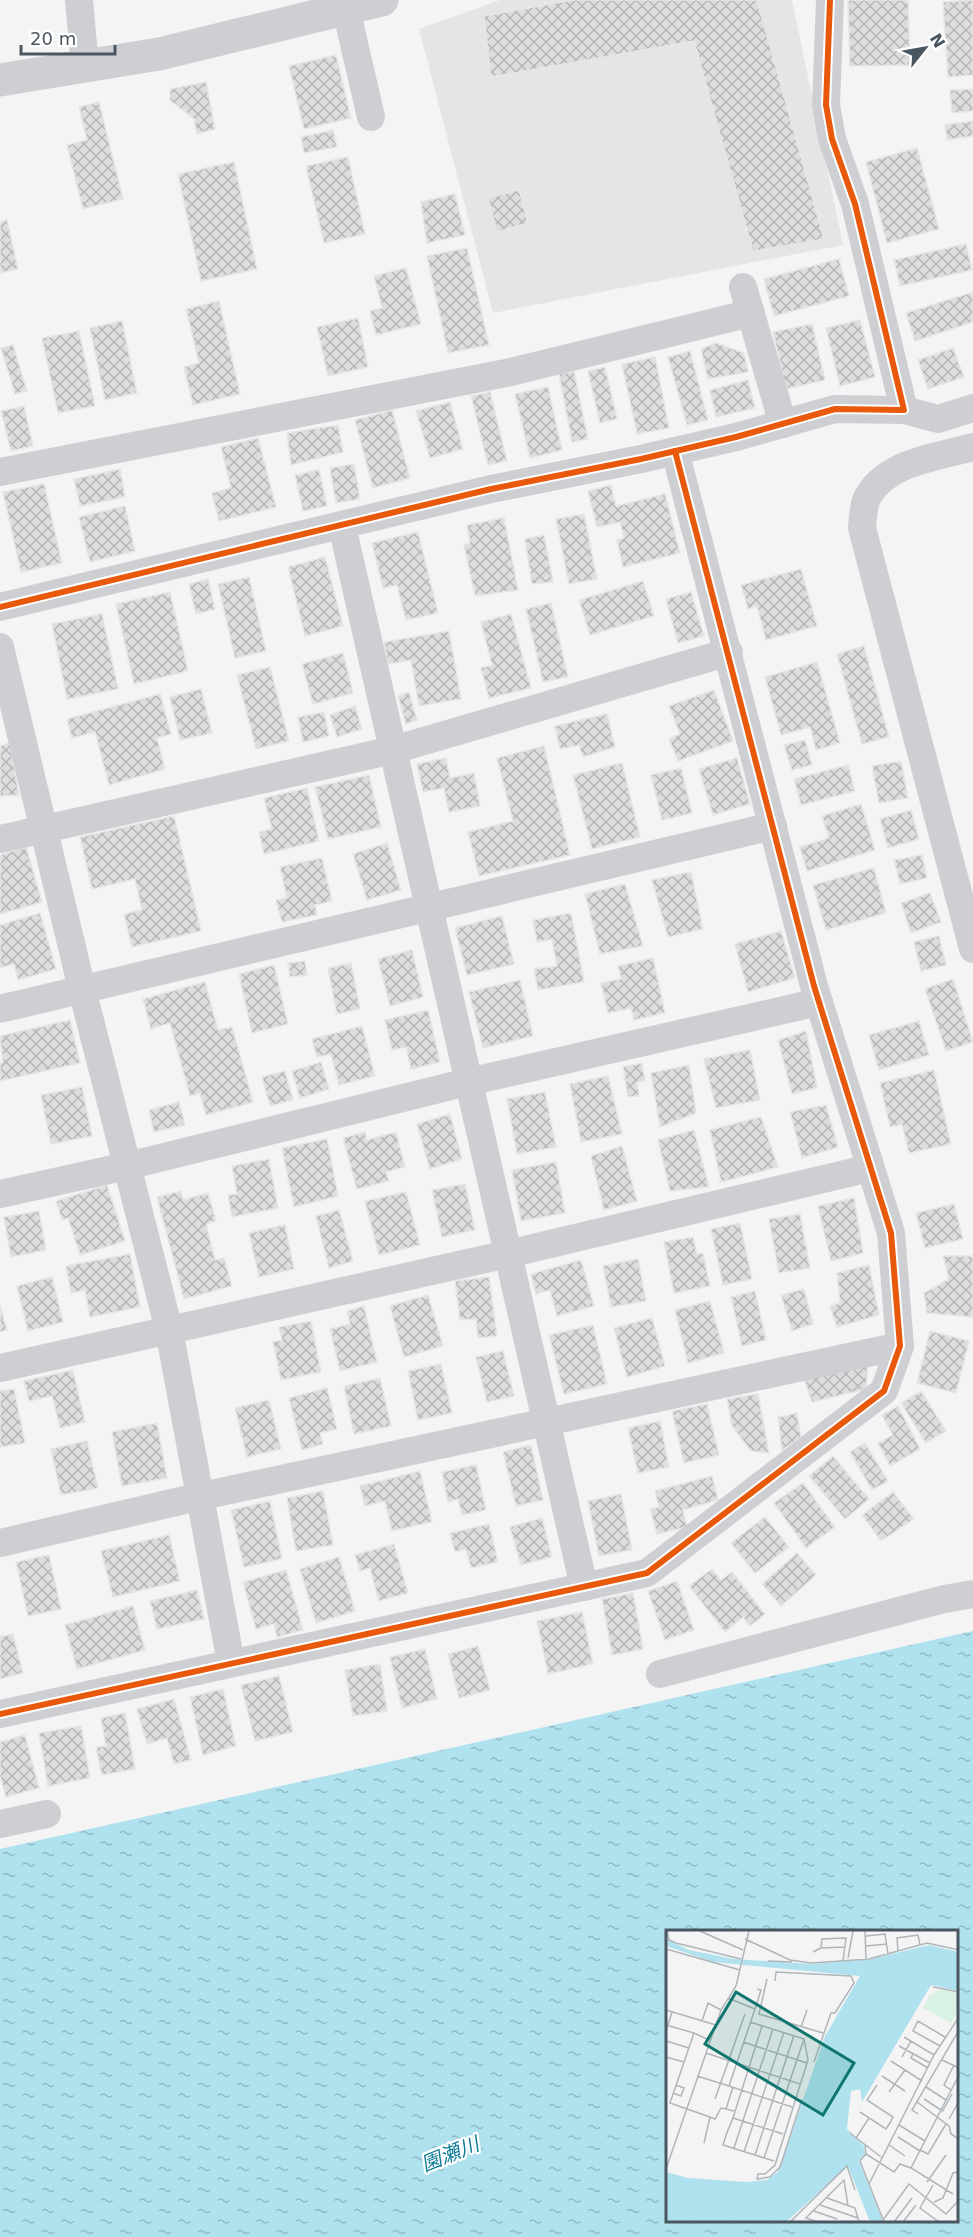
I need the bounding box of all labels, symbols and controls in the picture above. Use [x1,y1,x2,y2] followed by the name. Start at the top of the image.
[21,18,116,56] scale bar
[895,18,955,78] north arrow
[30,28,76,49] text: 20 m
[926,30,949,51] text: N
[666,1930,958,2222] inset map
[418,2131,484,2176] water label: 園瀬川

